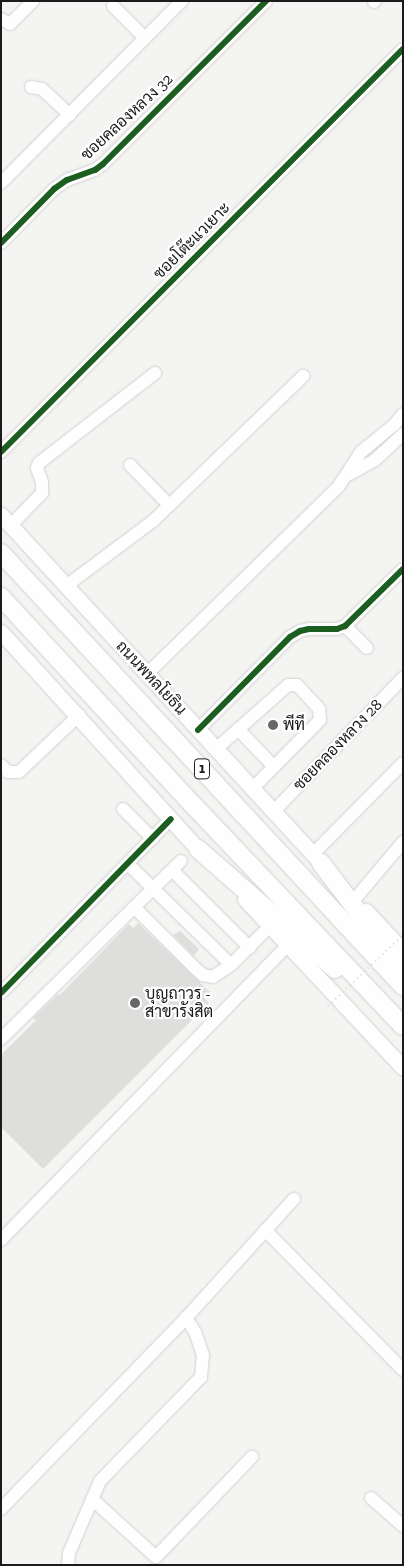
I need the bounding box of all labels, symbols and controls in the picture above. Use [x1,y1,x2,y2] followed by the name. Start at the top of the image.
[77,70,177,164] street label: ซอยคลองหลวง 32
[150,199,234,283] street label: ซอยโต๊ะแวเยาะ
[112,637,190,719] street label: ถนนพหลโยธิน
[290,695,386,795] street label: ซอยคลองหลวง 28
[283,715,305,735] place label: พีที
[267,719,279,731] marker: พีที
[193,756,211,782] road number: 1
[145,984,213,1022] place label: บุญถาวร - สาขารังสิต
[129,997,141,1009] marker: บุญถาวร - สาขารังสิต

